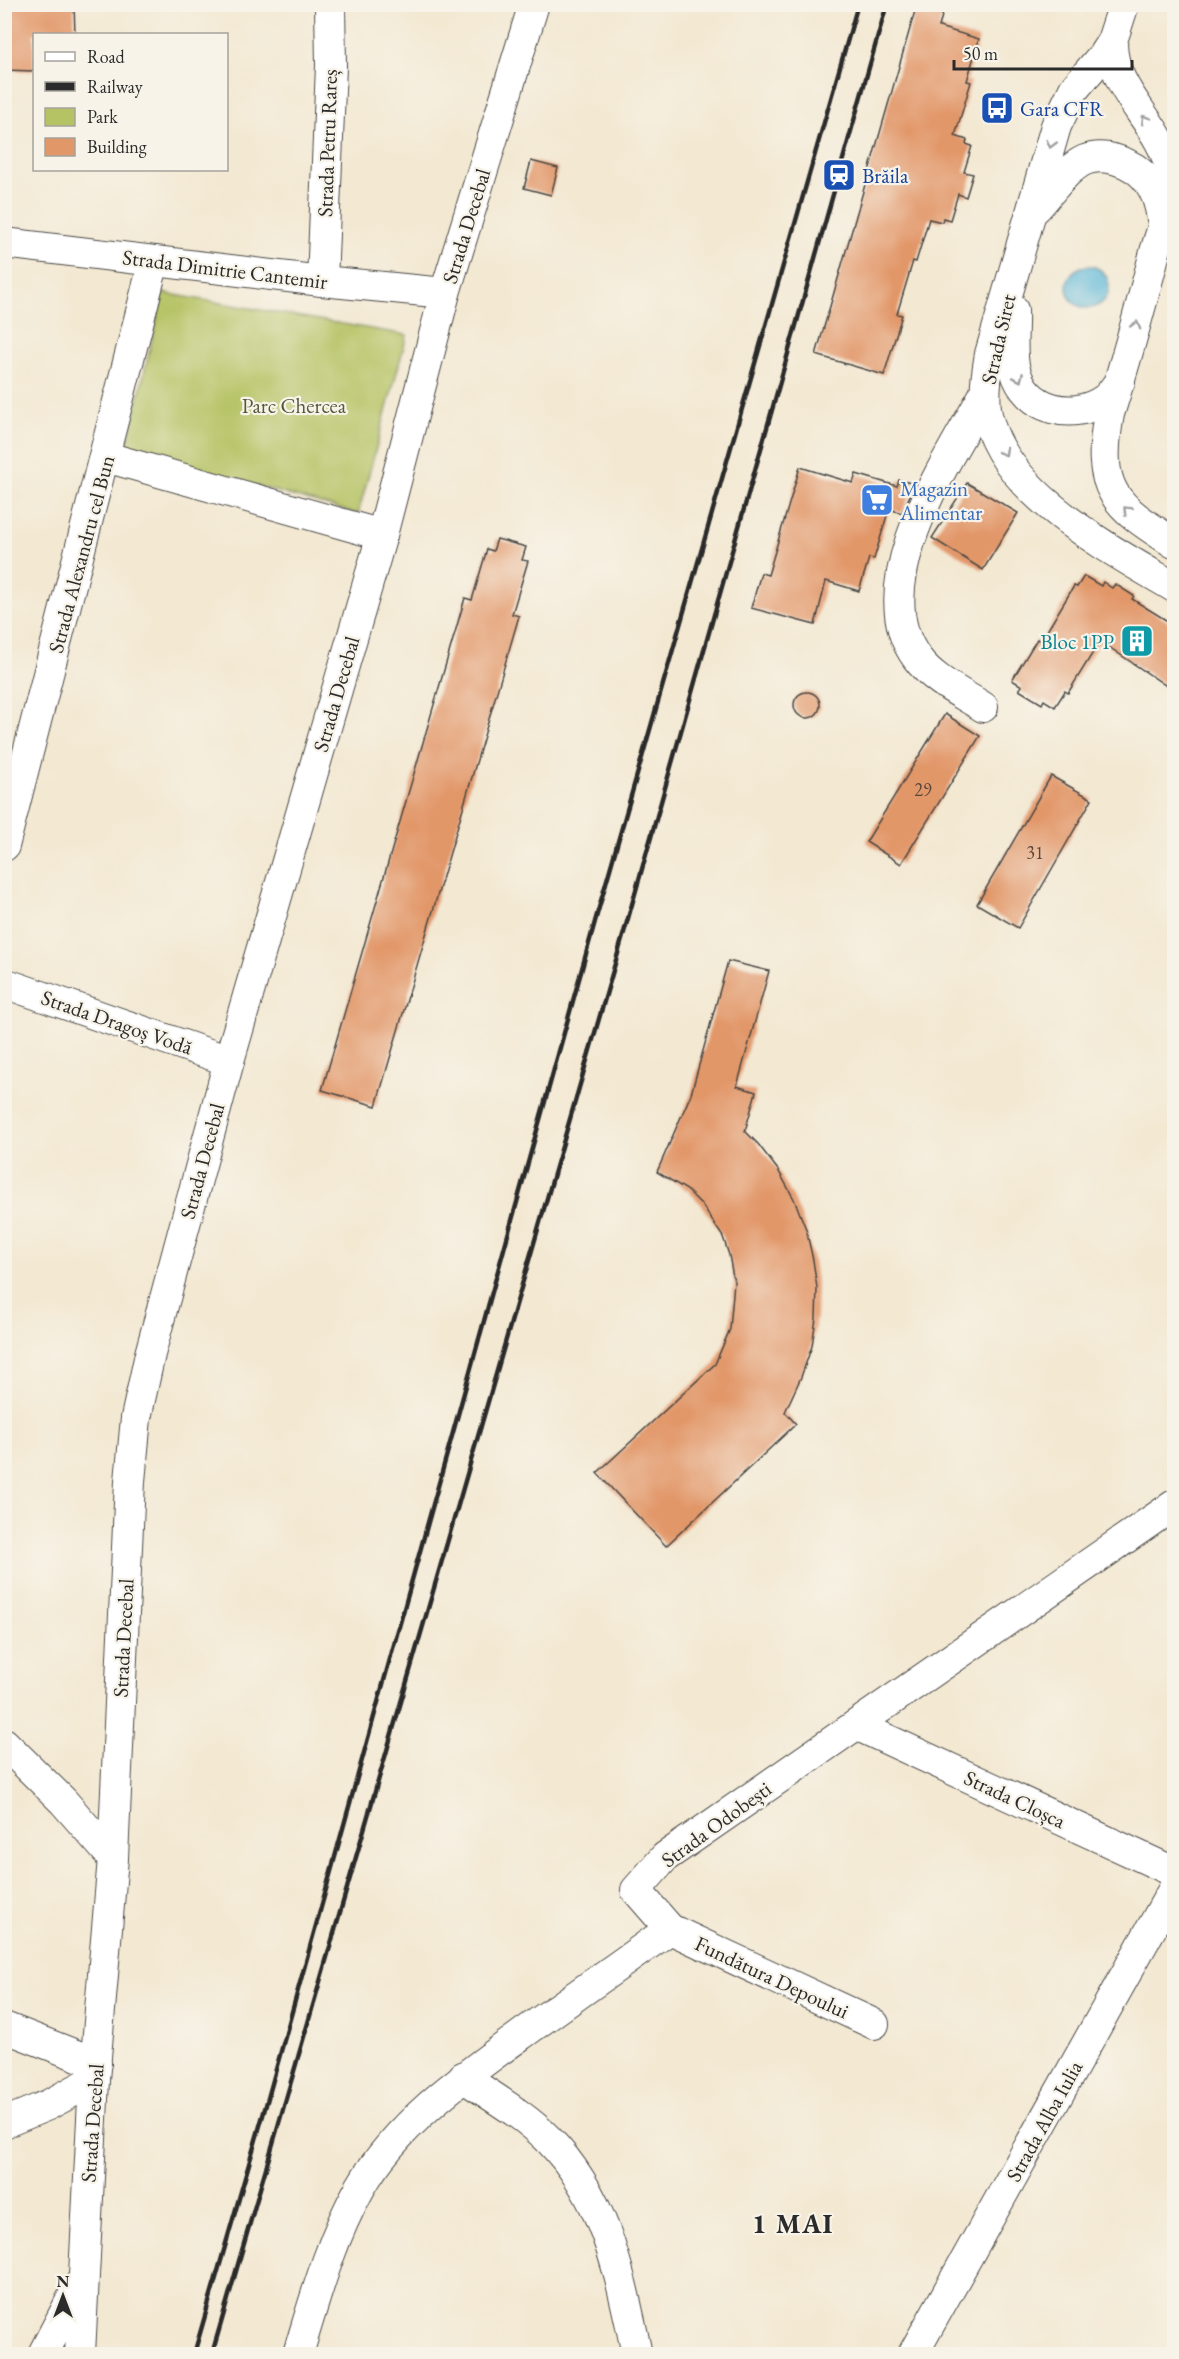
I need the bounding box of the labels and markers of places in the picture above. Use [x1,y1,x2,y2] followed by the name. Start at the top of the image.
[979,90,1015,126] bus stop icon: Gara CFR
[1020,95,1105,122] place label: Gara CFR
[821,157,857,193] station icon: Brăila
[862,162,909,189] place label: Brăila
[899,475,982,526] place label: Magazin Alimentar
[859,482,895,518] supermarket icon: Magazin Alimentar
[1119,623,1155,659] building icon: Bloc 1PP
[1040,628,1114,655] place label: Bloc 1PP

